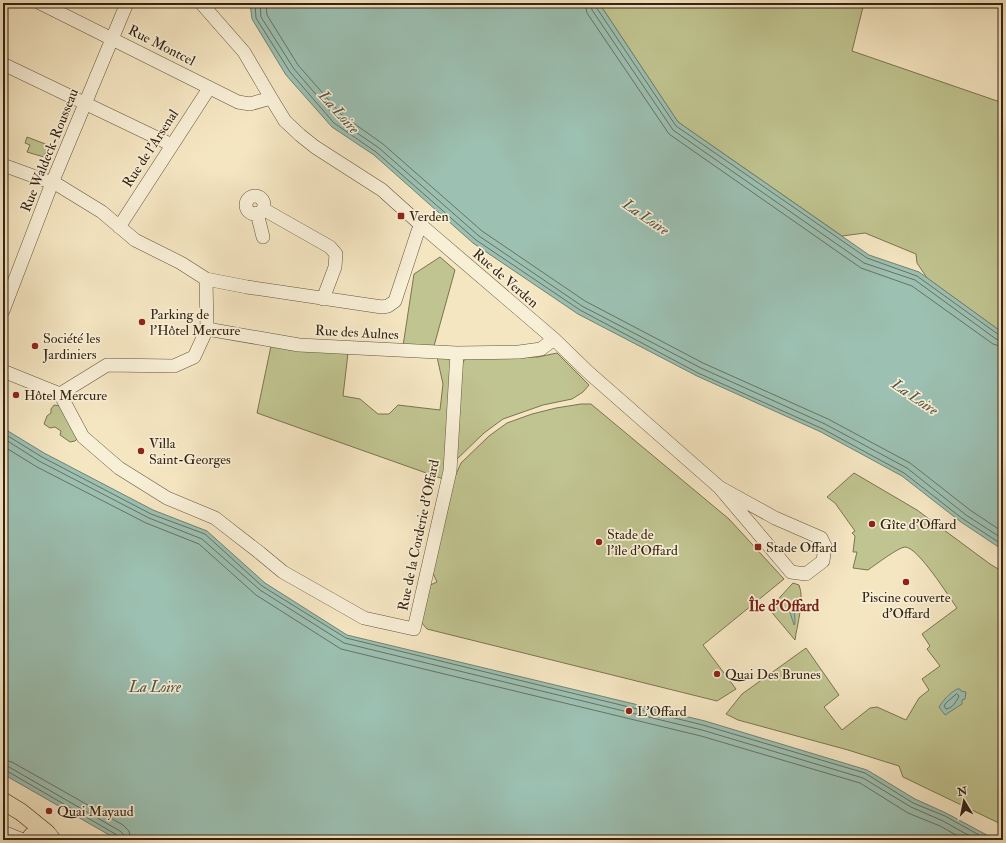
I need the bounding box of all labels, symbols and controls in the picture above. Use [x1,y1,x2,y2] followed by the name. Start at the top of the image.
[126,21,198,70] street label: Rue Montcel
[17,86,82,214] street label: Rue Waldeck-Rousseau
[314,86,364,139] water label: La Loire
[119,106,182,190] street label: Rue de l'Arsenal
[618,194,673,240] water label: La Loire
[409,208,449,225] place label: Verden
[396,211,406,221] marker: Verden
[469,245,542,311] street label: Rue de Verden
[150,306,240,339] place label: Parking de l'Hôtel Mercure
[137,317,147,327] marker: Parking de l'Hôtel Mercure
[315,322,400,343] street label: Rue des Aulnes
[42,330,100,363] place label: Société les Jardiniers
[30,341,40,351] marker: Société les Jardiniers
[887,374,942,420] water label: La Loire
[24,387,107,404] place label: Hôtel Mercure
[11,390,21,400] marker: Hôtel Mercure
[149,435,231,468] place label: Villa Saint-Georges
[136,446,146,456] marker: Villa Saint-Georges
[394,458,443,612] street label: Rue de la Corderie d'Offard
[880,516,956,533] place label: Gîte d'Offard
[867,519,877,529] marker: Gîte d'Offard
[607,526,678,559] place label: Stade de l'île d'Offard
[594,537,604,547] marker: Stade de l'île d'Offard
[766,539,837,556] place label: Stade Offard
[753,542,763,552] marker: Stade Offard
[901,577,911,587] marker: Piscine couverte d'Offard
[862,589,951,622] place label: Piscine couverte d'Offard
[749,595,820,616] district label: Île d'Offard
[725,666,821,683] place label: Quai Des Brunes
[712,669,722,679] marker: Quai Des Brunes
[128,678,182,697] water label: La Loire
[637,703,687,720] place label: L'Offard
[624,706,634,716] marker: L'Offard
[944,781,984,821] north arrow
[955,784,969,799] text: N
[57,803,134,821] place label: Quai Mayaud
[44,806,54,816] marker: Quai Mayaud

